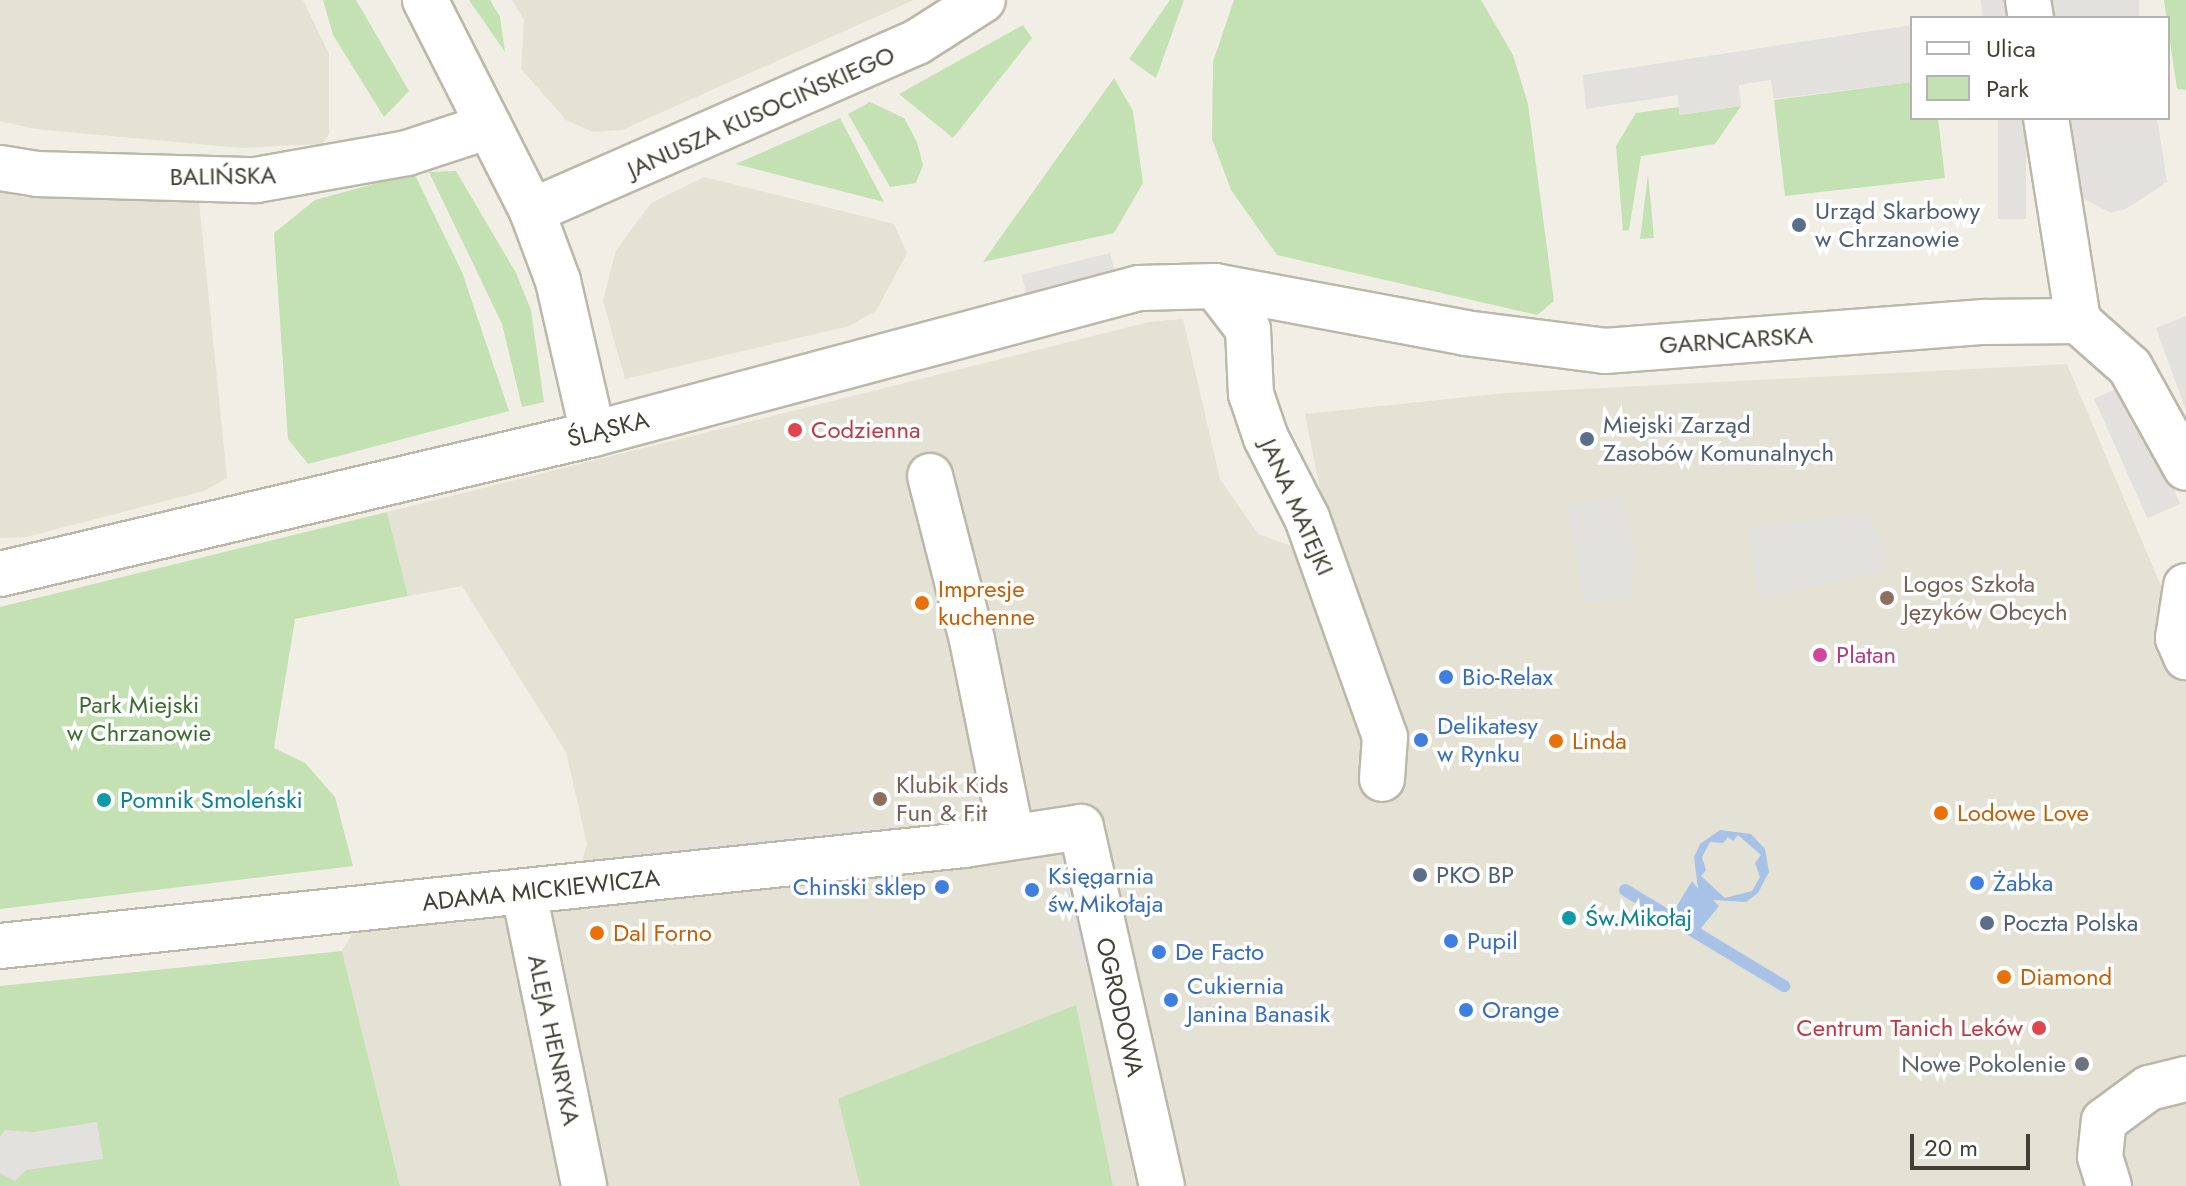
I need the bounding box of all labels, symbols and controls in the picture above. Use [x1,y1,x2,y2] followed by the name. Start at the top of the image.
[1910,16,2170,120] legend
[1986,31,2036,66] text: Ulica
[623,40,899,184] street label: JANUSZA KUSOCIŃSKIEGO
[1986,71,2029,106] text: Park
[169,161,277,191] street label: BALIŃSKA
[1815,197,1980,253] place label: Urząd Skarbowy w Chrzanowie
[1790,216,1808,234] marker: Urząd Skarbowy w Chrzanowie
[1658,320,1814,360] street label: GARNCARSKA
[564,405,652,453] street label: ŚLĄSKA
[1603,411,1834,467] place label: Miejski Zarząd Zasobów Komunalnych
[811,416,921,444] place label: Codzienna
[786,421,804,439] marker: Codzienna
[1578,430,1596,448] marker: Miejski Zarząd Zasobów Komunalnych
[1254,434,1340,580] street label: JANA MATEJKI
[1903,570,2068,626] place label: Logos Szkoła Języków Obcych
[938,575,1035,631] place label: Impresje kuchenne
[1878,589,1896,607] marker: Logos Szkoła Języków Obcych
[913,594,931,612] marker: Impresje kuchenne
[1836,641,1896,669] place label: Platan
[1811,646,1829,664] marker: Platan
[1462,663,1553,691] place label: Bio-Relax
[1437,668,1455,686] marker: Bio-Relax
[67,691,211,747] park label: Park Miejski w Chrzanowie
[1437,712,1538,768] place label: Delikatesy w Rynku
[1572,727,1627,755] place label: Linda
[1412,731,1430,749] marker: Delikatesy w Rynku
[1547,732,1565,750] marker: Linda
[896,771,1009,827] place label: Klubik Kids Fun & Fit
[120,786,303,814] place label: Pomnik Smoleński
[871,790,889,808] marker: Klubik Kids Fun & Fit
[95,791,113,809] marker: Pomnik Smoleński
[1957,799,2089,827] place label: Lodowe Love
[1932,804,1950,822] marker: Lodowe Love
[1436,861,1514,889] place label: PKO BP
[1048,862,1163,918] place label: Księgarnia św.Mikołaja
[421,863,661,917] street label: ADAMA MICKIEWICZA
[1411,866,1429,884] marker: PKO BP
[1993,869,2053,897] place label: Żabka
[793,873,926,901] place label: Chinski sklep
[1968,874,1986,892] marker: Żabka
[933,878,951,896] marker: Chinski sklep
[1023,881,1041,899] marker: Księgarnia św.Mikołaja
[1585,904,1692,932] place label: Św.Mikołaj
[1560,909,1578,927] marker: Św.Mikołaj
[2003,909,2138,937] place label: Poczta Polska
[1978,914,1996,932] marker: Poczta Polska
[613,919,712,947] place label: Dal Forno
[588,924,606,942] marker: Dal Forno
[1467,927,1518,955] place label: Pupil
[1442,932,1460,950] marker: Pupil
[1090,935,1150,1079] street label: OGRODOWA
[1175,938,1264,966] place label: De Facto
[1150,943,1168,961] marker: De Facto
[522,952,586,1128] street label: ALEJA HENRYKA
[2020,963,2112,991] place label: Diamond
[1995,968,2013,986] marker: Diamond
[1187,972,1330,1028] place label: Cukiernia Janina Banasik
[1162,991,1180,1009] marker: Cukiernia Janina Banasik
[1482,996,1559,1024] place label: Orange
[1457,1001,1475,1019] marker: Orange
[1796,1014,2023,1042] place label: Centrum Tanich Leków
[2030,1019,2048,1037] marker: Centrum Tanich Leków
[1901,1050,2066,1078] place label: Nowe Pokolenie
[2073,1055,2091,1073] marker: Nowe Pokolenie
[1914,1118,2034,1168] scale bar
[1924,1130,1978,1165] text: 20 m

